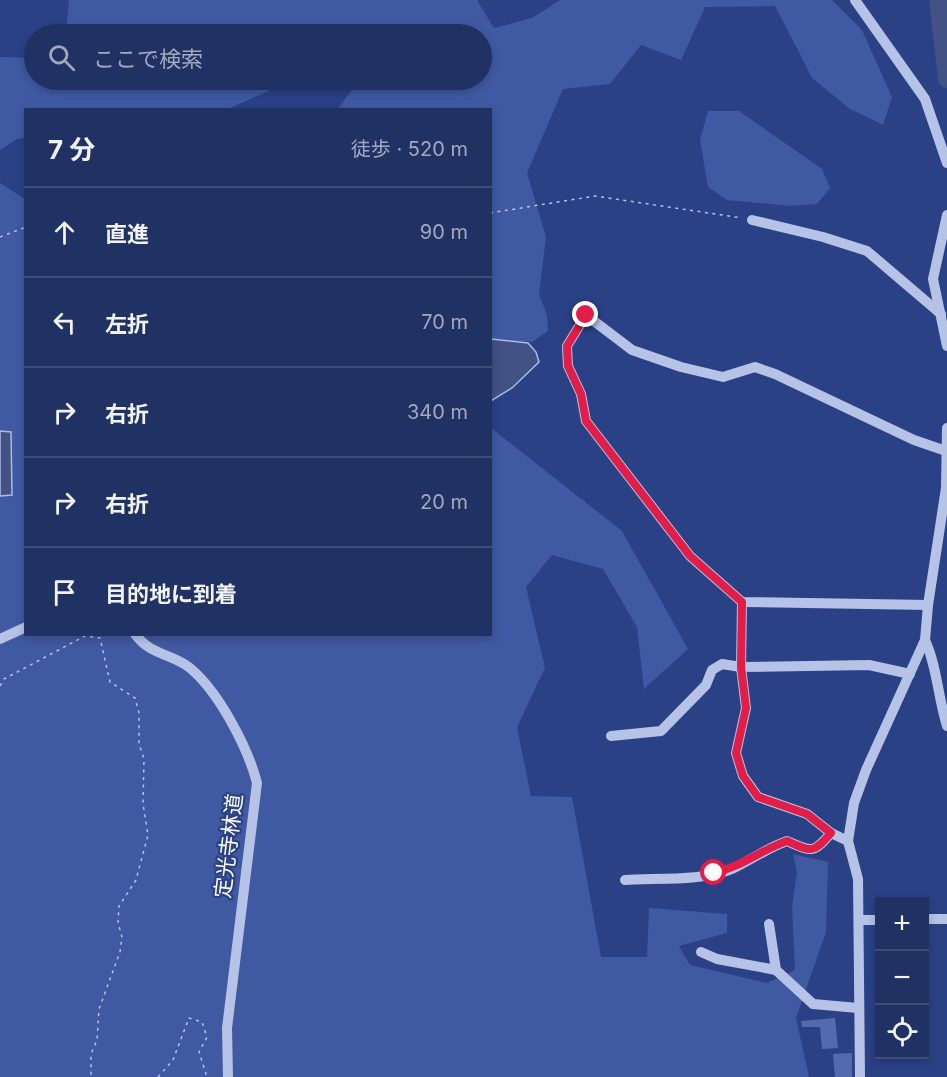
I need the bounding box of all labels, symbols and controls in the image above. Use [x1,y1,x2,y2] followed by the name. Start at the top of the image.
[24,24,492,90] search box
[45,41,78,74] icon: search
[93,46,203,72] text: ここで検索
[48,134,95,165] text: 7 分
[351,137,468,161] text: 徒歩 · 520 m
[48,216,81,249] icon: ahead
[420,220,468,244] text: 90 m
[105,221,149,247] text: 直進
[572,301,598,327] route end
[48,306,81,339] icon: left
[421,310,468,334] text: 70 m
[105,311,149,337] text: 左折
[48,396,81,429] icon: right
[407,400,468,424] text: 340 m
[105,401,149,427] text: 右折
[48,486,81,519] icon: right
[420,490,468,514] text: 20 m
[105,491,149,517] text: 右折
[48,576,81,609] icon: arrive
[105,581,237,607] text: 目的地に到着
[210,792,247,900] street label: 定光寺林道
[700,859,726,885] route start
[875,897,929,1059] map controls
[875,897,929,951] button: +
[875,951,929,1005] button: −
[875,1005,929,1059] button: locate

